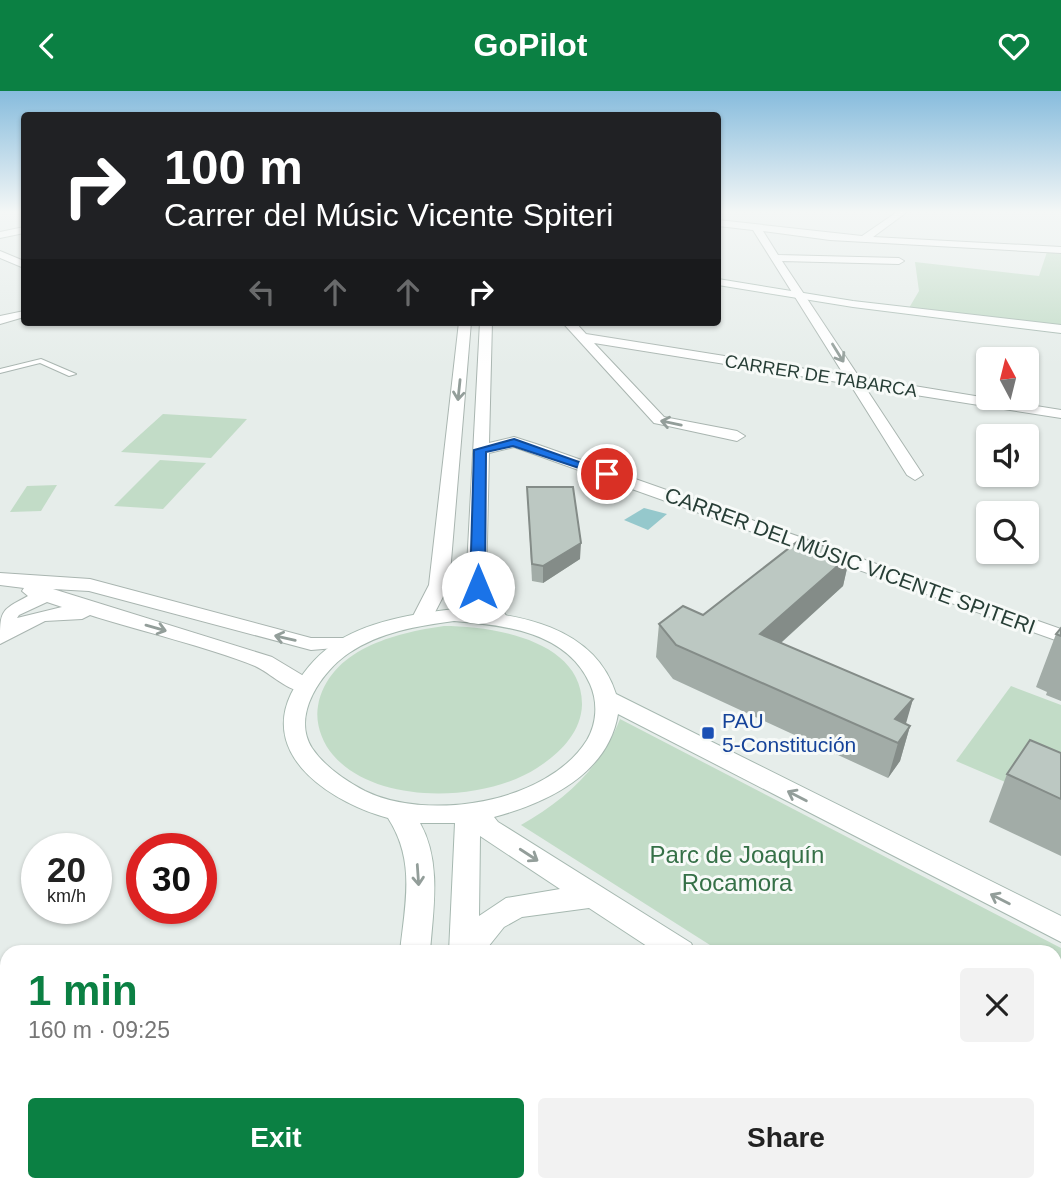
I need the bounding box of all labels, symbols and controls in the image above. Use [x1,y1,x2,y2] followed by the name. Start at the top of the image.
[28,27,66,65] icon: back
[474,27,587,63] text: GoPilot
[995,27,1033,65] icon: heart
[49,140,140,231] icon: right
[164,140,303,194] text: 100 m
[164,197,613,233] text: Carrer del Músic Vicente Spiteri
[243,273,281,311] icon: left
[316,273,354,311] icon: ahead
[389,273,427,311] icon: ahead
[462,273,500,311] icon: right
[831,343,846,362] one-way arrow
[976,347,1040,409] north arrow
[976,347,1039,564] map controls
[723,351,919,401] street label: CARRER DE TABARCA
[452,378,465,401] one-way arrow
[660,415,683,429] one-way arrow
[976,424,1039,487] button: sound
[577,444,637,504] pin
[588,455,626,493] icon: arrive
[662,483,1038,638] street label: CARRER DEL MÚSIC VICENTE SPITERI
[976,501,1039,564] button: search
[441,550,515,624] position arrow
[144,622,167,635] one-way arrow
[274,631,297,644] one-way arrow
[722,709,856,756] place label: PAU 5-Constitución
[700,725,716,741] marker: PAU 5-Constitución
[787,789,808,803] one-way arrow
[126,833,217,924] speed limit sign: 30
[650,841,824,896] park label: Parc de Joaquín Rocamora
[518,848,538,862] one-way arrow
[47,850,86,889] text: 20
[412,863,425,886] one-way arrow
[47,886,86,906] text: km/h
[990,892,1011,906] one-way arrow
[28,967,138,1014] text: 1 min
[960,968,1034,1042] button: close
[28,1017,170,1043] text: 160 m · 09:25
[28,1098,524,1178] button: Exit
[538,1098,1034,1178] button: Share

